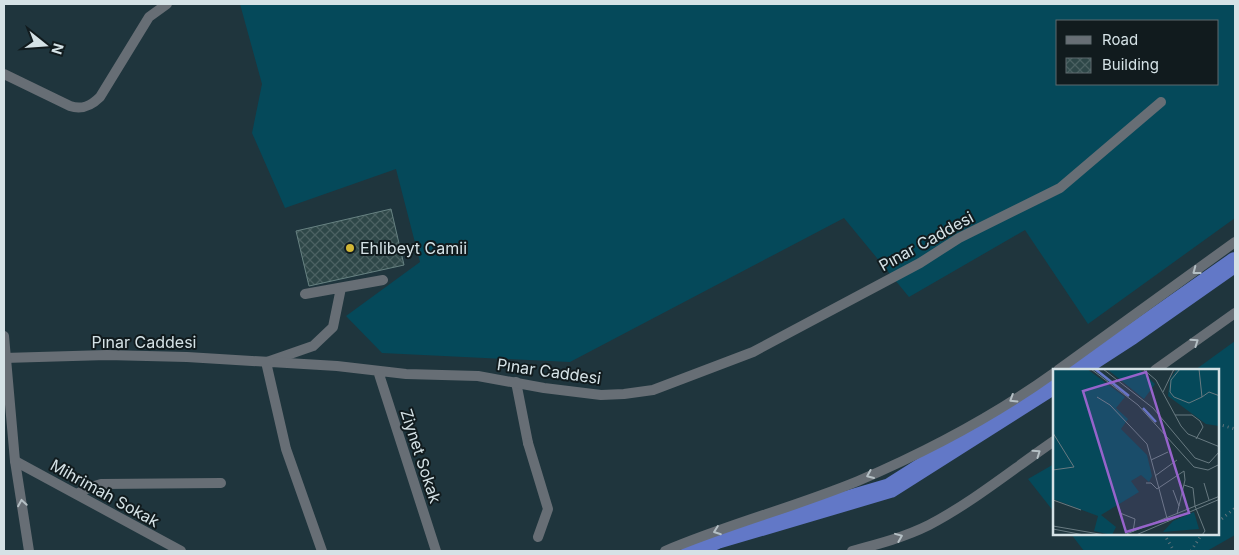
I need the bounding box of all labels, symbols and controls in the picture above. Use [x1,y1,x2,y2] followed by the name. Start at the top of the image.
[20,20,70,70] north arrow
[1056,20,1219,85] legend
[1102,30,1138,49] text: Road
[48,41,68,57] text: N
[1102,55,1159,74] text: Building
[875,207,977,275] street label: Pınar Caddesi
[360,238,467,258] place label: Ehlibeyt Camii
[344,242,356,254] marker: Ehlibeyt Camii
[1193,265,1202,273] one-way arrow
[92,332,196,352] street label: Pınar Caddesi
[1189,339,1198,348] one-way arrow
[496,354,602,388] street label: Pınar Caddesi
[1053,369,1219,535] inset map
[1009,393,1019,402] one-way arrow
[396,406,446,506] street label: Ziynet Sokak
[1031,450,1041,459] one-way arrow
[47,455,163,531] street label: Mihrimah Sokak
[866,469,875,480] one-way arrow
[18,499,28,507] one-way arrow
[714,525,722,535] one-way arrow
[894,533,903,544] one-way arrow

